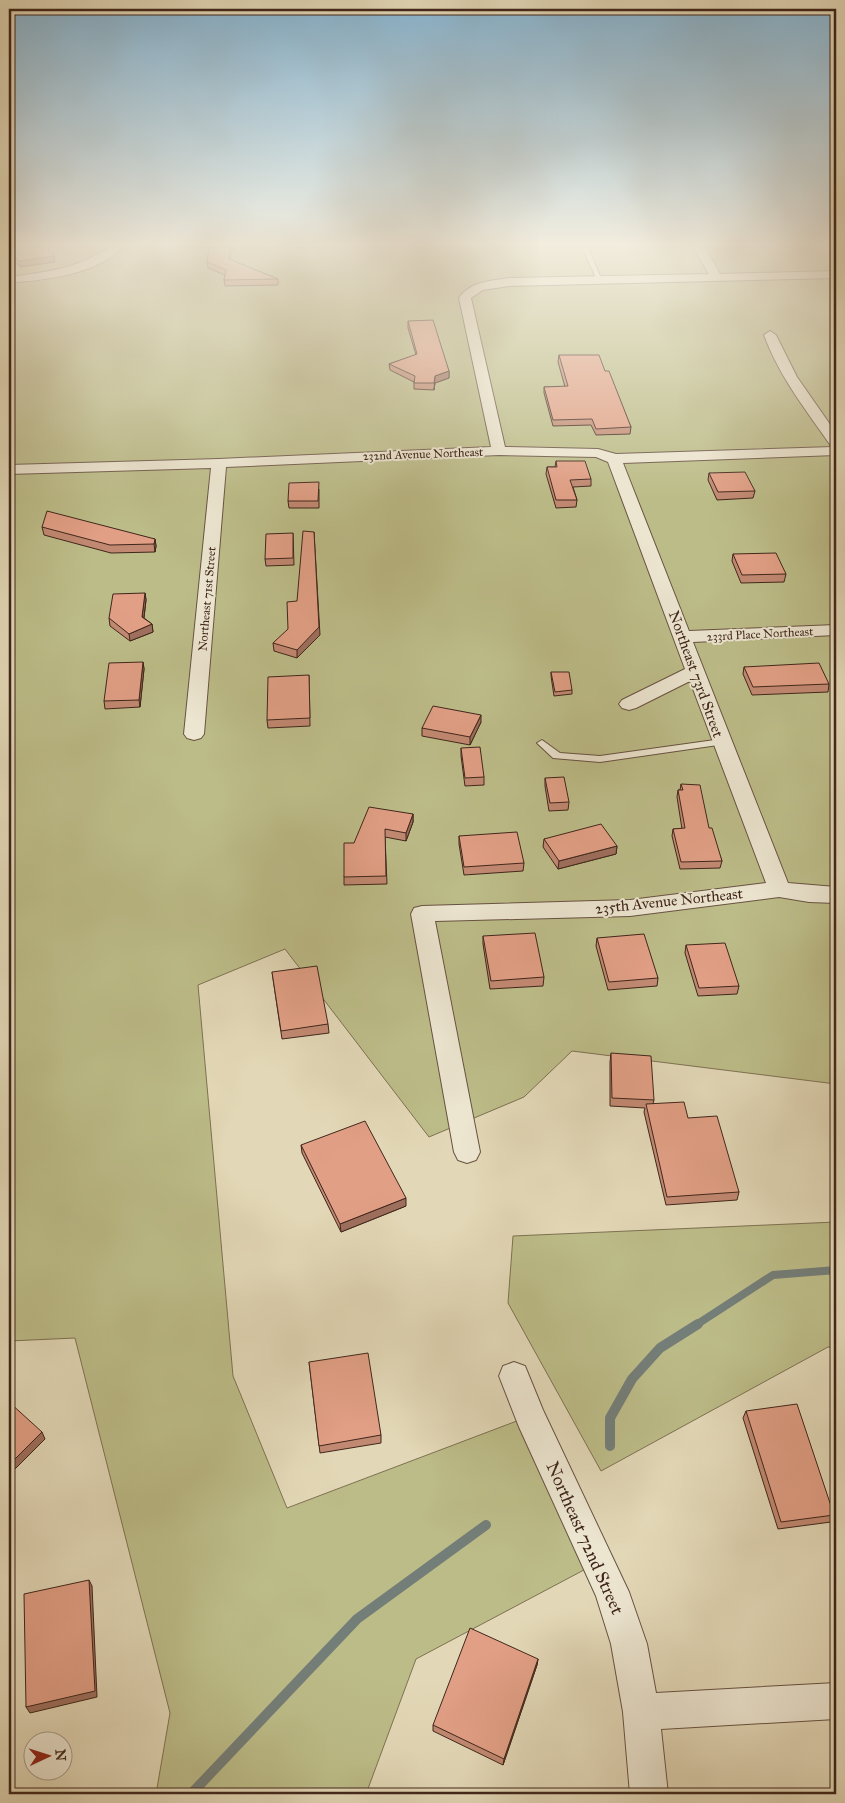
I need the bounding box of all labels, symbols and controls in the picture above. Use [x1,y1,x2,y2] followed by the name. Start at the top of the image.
[363,445,484,463] street label: 232nd Avenue Northeast
[195,545,219,652] street label: Northeast 71st Street
[665,608,728,740] street label: Northeast 73rd Street
[706,624,814,644] street label: 233rd Place Northeast
[594,884,744,918] street label: 235th Avenue Northeast
[541,1458,629,1618] street label: Northeast 72nd Street
[22,1730,72,1780] north arrow
[52,1749,69,1762] text: N

